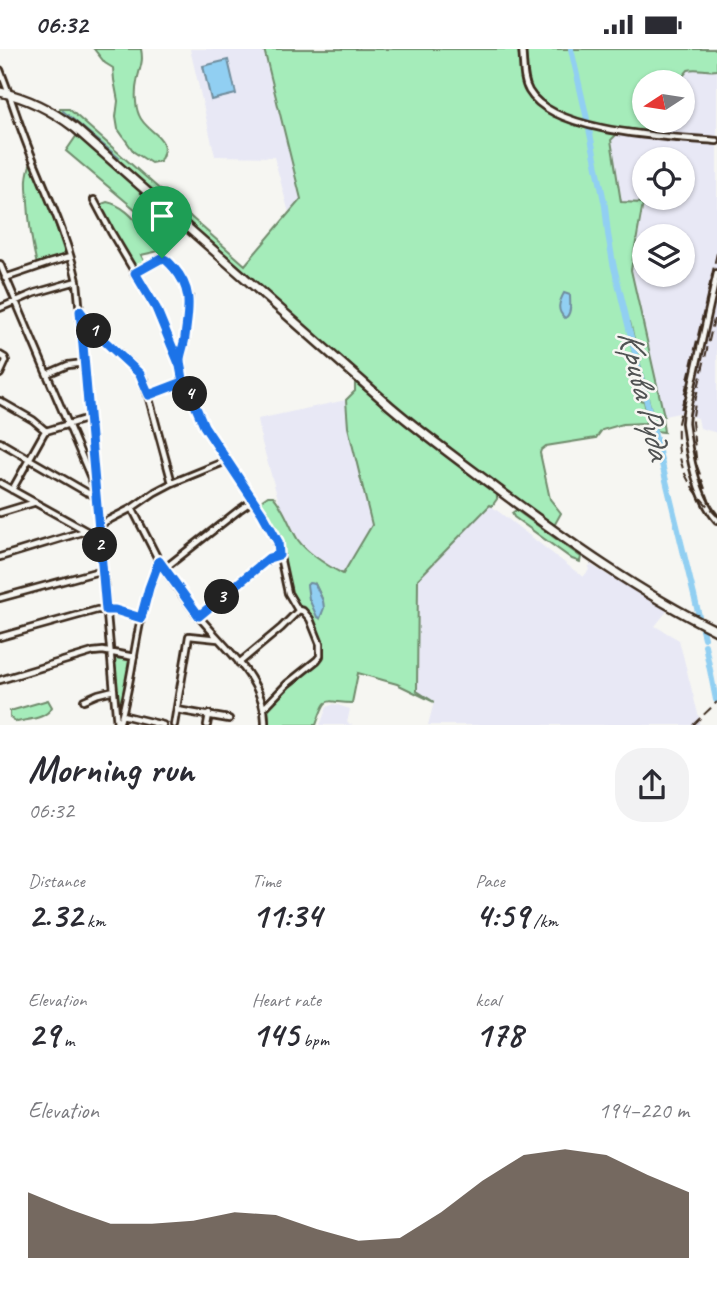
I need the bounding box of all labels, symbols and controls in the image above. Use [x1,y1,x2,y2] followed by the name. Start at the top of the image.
[35,8,88,41] text: 06:32
[632,70,695,133] north arrow
[632,70,695,287] map controls
[632,147,695,210] button: locate
[132,186,192,258] pin
[143,197,181,235] icon: arrive
[632,224,695,287] button: layers
[76,313,112,349] pin: 1
[89,318,98,342] text: 1
[607,325,684,467] water label: Крива Руда
[172,377,208,411] pin: 4
[185,381,194,405] text: 4
[82,527,118,563] pin: 2
[95,532,104,556] text: 2
[204,579,240,615] pin: 3
[217,584,226,608] text: 3
[28,746,194,793] text: Morning run
[615,748,689,822] button: share
[28,796,74,825] text: 06:32
[28,869,85,893] text: Distance
[252,869,281,893] text: Time
[475,869,505,893] text: Pace
[28,893,82,938] text: 2.32
[252,893,322,938] text: 11:34
[475,893,529,938] text: 4:59
[82,909,105,933] text: km
[529,909,558,933] text: /km
[28,988,86,1012] text: Elevation
[252,988,321,1012] text: Heart rate
[475,988,500,1012] text: kcal
[28,1012,59,1057] text: 29
[252,1012,298,1057] text: 145
[475,1012,522,1057] text: 178
[59,1028,74,1052] text: m
[298,1028,329,1052] text: bpm
[28,1096,99,1125] text: Elevation
[598,1096,689,1125] text: 194–220 m

